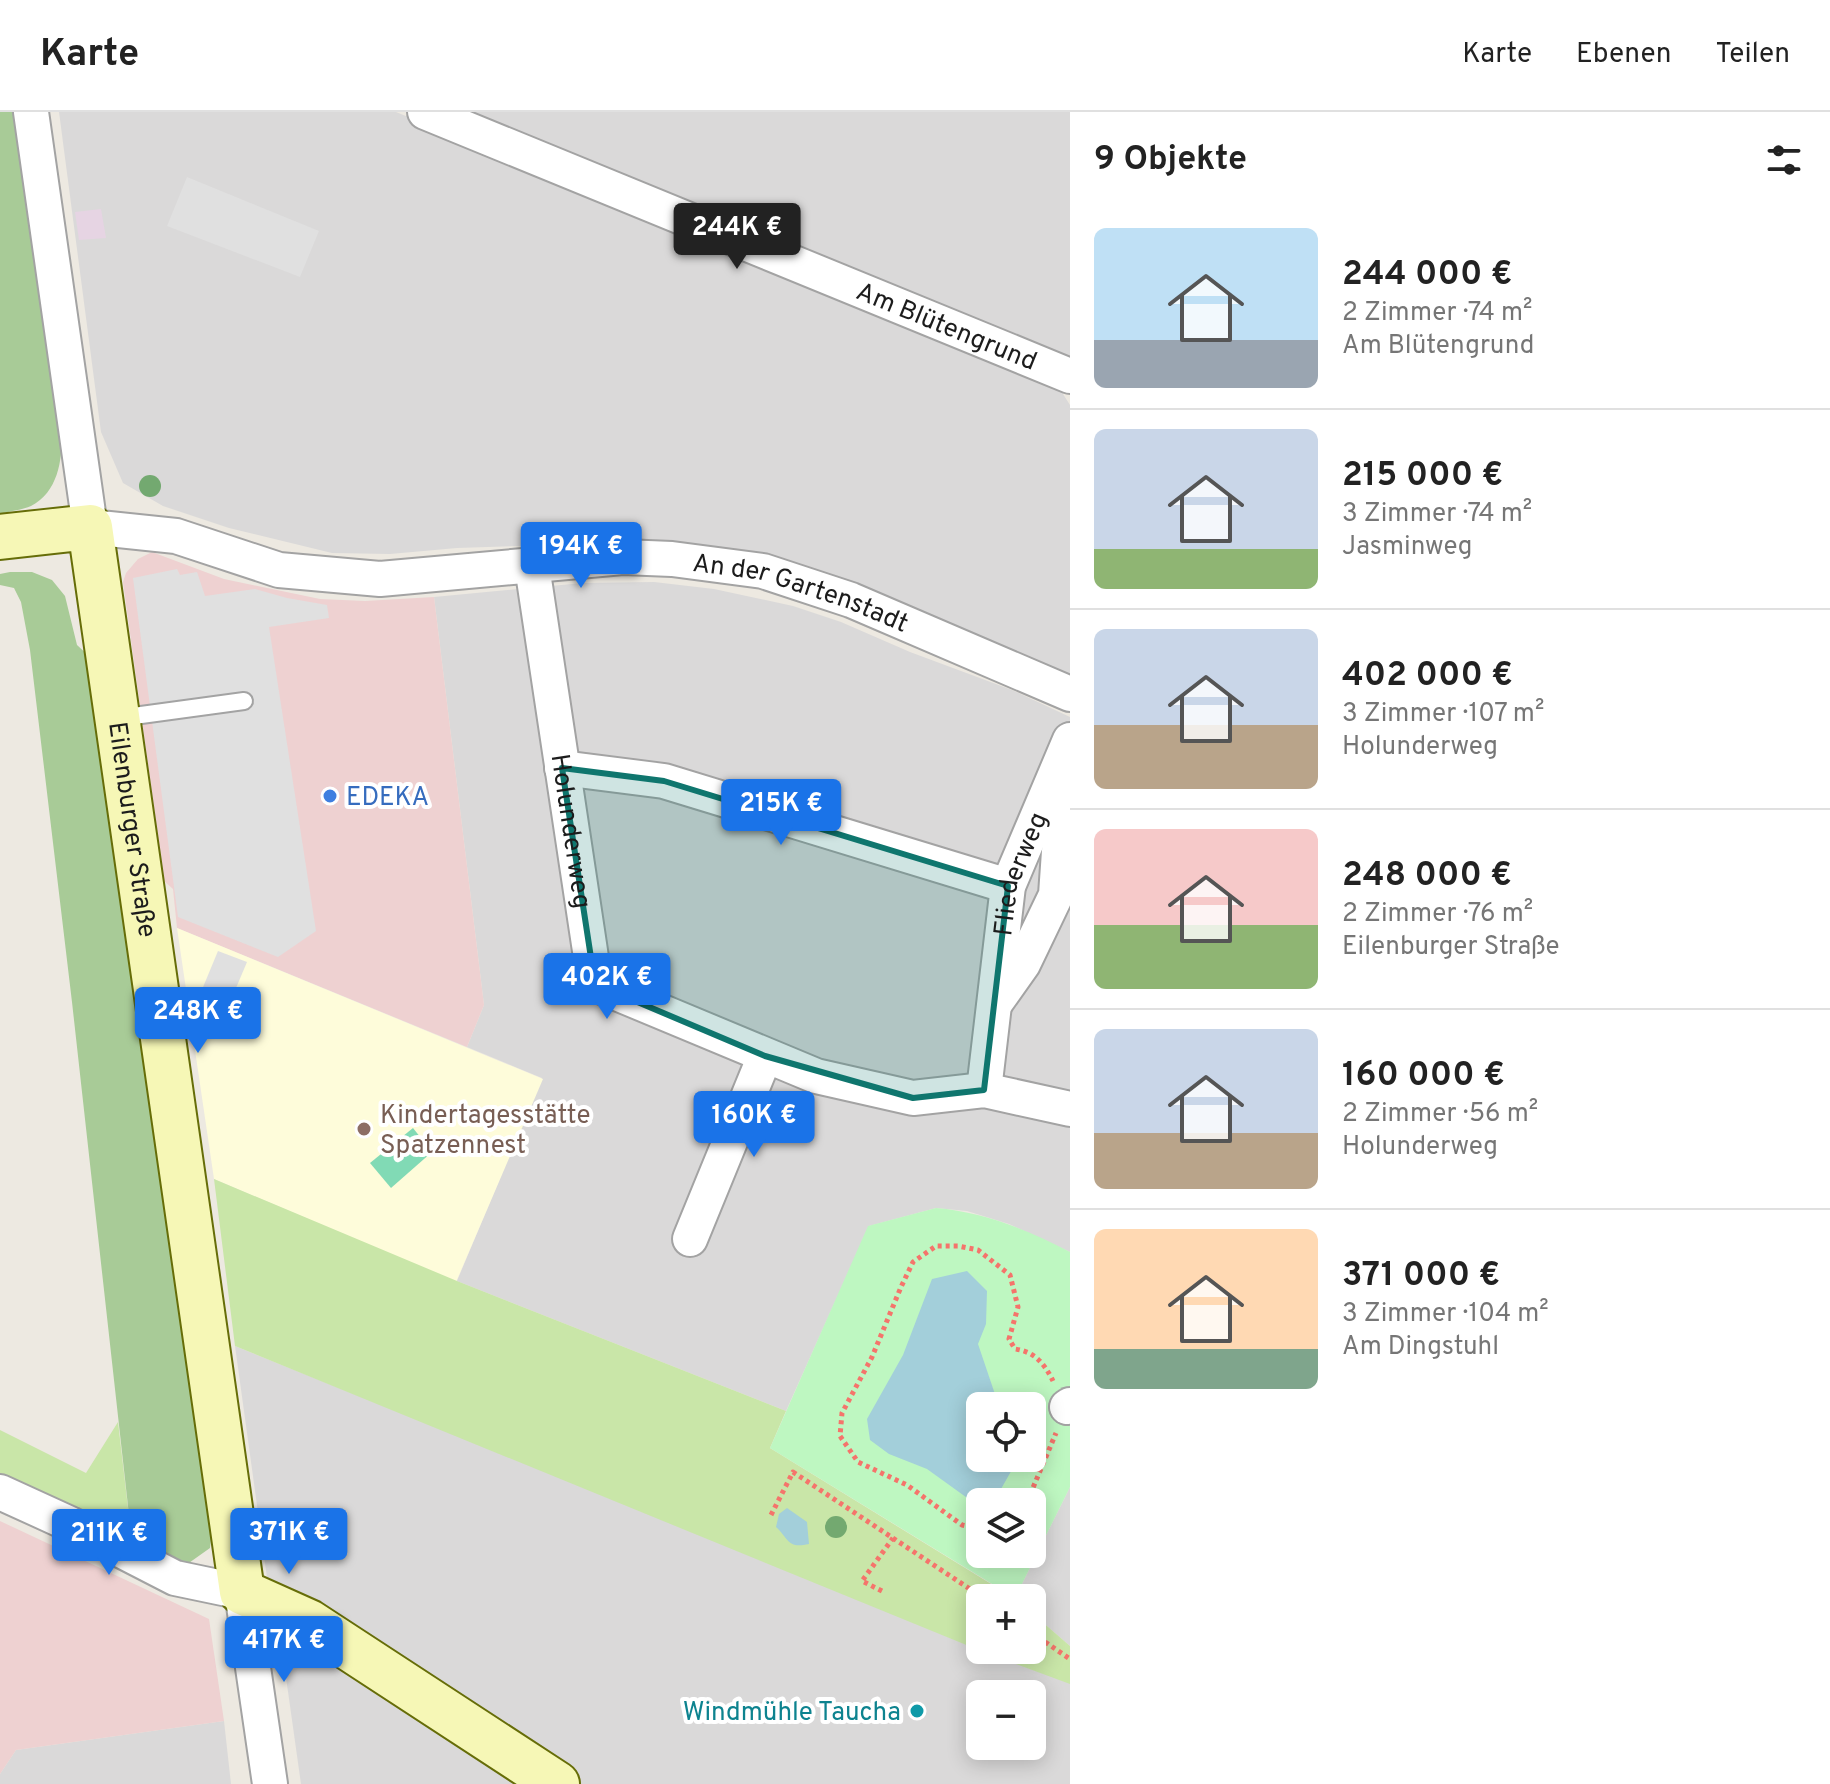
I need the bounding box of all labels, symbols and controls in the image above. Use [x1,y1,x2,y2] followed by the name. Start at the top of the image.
[40,31,139,80] text: Karte
[1462,37,1532,73] text: Karte
[1576,37,1672,73] text: Ebenen
[1716,37,1790,73] text: Teilen
[1762,138,1806,182] icon: filters
[1094,139,1247,182] text: 9 Objekte
[672,203,802,271] pin: 244K €
[692,212,782,245] text: 244K €
[1342,254,1512,297] text: 244 000 €
[1158,260,1254,356] icon: home
[851,276,1041,380] street label: Am Blütengrund
[1342,297,1533,330] text: 2 Zimmer · 74 m²
[1342,330,1534,363] text: Am Blütengrund
[1342,455,1503,498] text: 215 000 €
[1158,461,1254,557] icon: home
[1342,498,1532,531] text: 3 Zimmer · 74 m²
[516,522,646,590] pin: 194K €
[539,531,623,564] text: 194K €
[1342,531,1473,564] text: Jasminweg
[691,548,913,642] street label: An der Gartenstadt
[1342,655,1513,698] text: 402 000 €
[1158,661,1254,757] icon: home
[1342,698,1544,731] text: 3 Zimmer · 107 m²
[99,720,162,940] street label: Eilenburger Straße
[1342,731,1498,764] text: Holunderweg
[542,752,597,911] street label: Holunderweg
[716,779,846,847] pin: 215K €
[346,782,429,815] place label: EDEKA
[321,787,339,805] marker: EDEKA
[739,788,823,821] text: 215K €
[988,808,1056,938] street label: Fliederweg
[1342,855,1512,898] text: 248 000 €
[1158,861,1254,957] icon: home
[1342,898,1533,931] text: 2 Zimmer · 76 m²
[1342,931,1559,964] text: Eilenburger Straße
[542,953,672,1021] pin: 402K €
[561,962,653,995] text: 402K €
[133,987,263,1055] pin: 248K €
[153,996,243,1029] text: 248K €
[1342,1055,1505,1098] text: 160 000 €
[1158,1061,1254,1157] icon: home
[689,1091,819,1159] pin: 160K €
[1342,1098,1538,1131] text: 2 Zimmer · 56 m²
[380,1100,590,1163] place label: Kindertagesstätte Spatzennest
[712,1100,796,1133] text: 160K €
[355,1120,373,1138] marker: Kindertagesstätte Spatzennest
[1342,1131,1498,1164] text: Holunderweg
[1342,1255,1500,1298] text: 371 000 €
[1158,1261,1254,1357] icon: home
[1342,1298,1549,1331] text: 3 Zimmer · 104 m²
[1342,1331,1499,1364] text: Am Dingstuhl
[966,1392,1046,1760] map controls
[966,1392,1046,1472] button: locate
[966,1488,1046,1568] button: layers
[224,1508,354,1576] pin: 371K €
[44,1509,174,1577] pin: 211K €
[248,1517,330,1550] text: 371K €
[70,1518,148,1551] text: 211K €
[966,1584,1046,1664] button: +
[219,1616,349,1684] pin: 417K €
[243,1625,325,1658] text: 417K €
[966,1680,1046,1760] button: −
[683,1697,901,1730] place label: Windmühle Taucha
[908,1702,926,1720] marker: Windmühle Taucha

